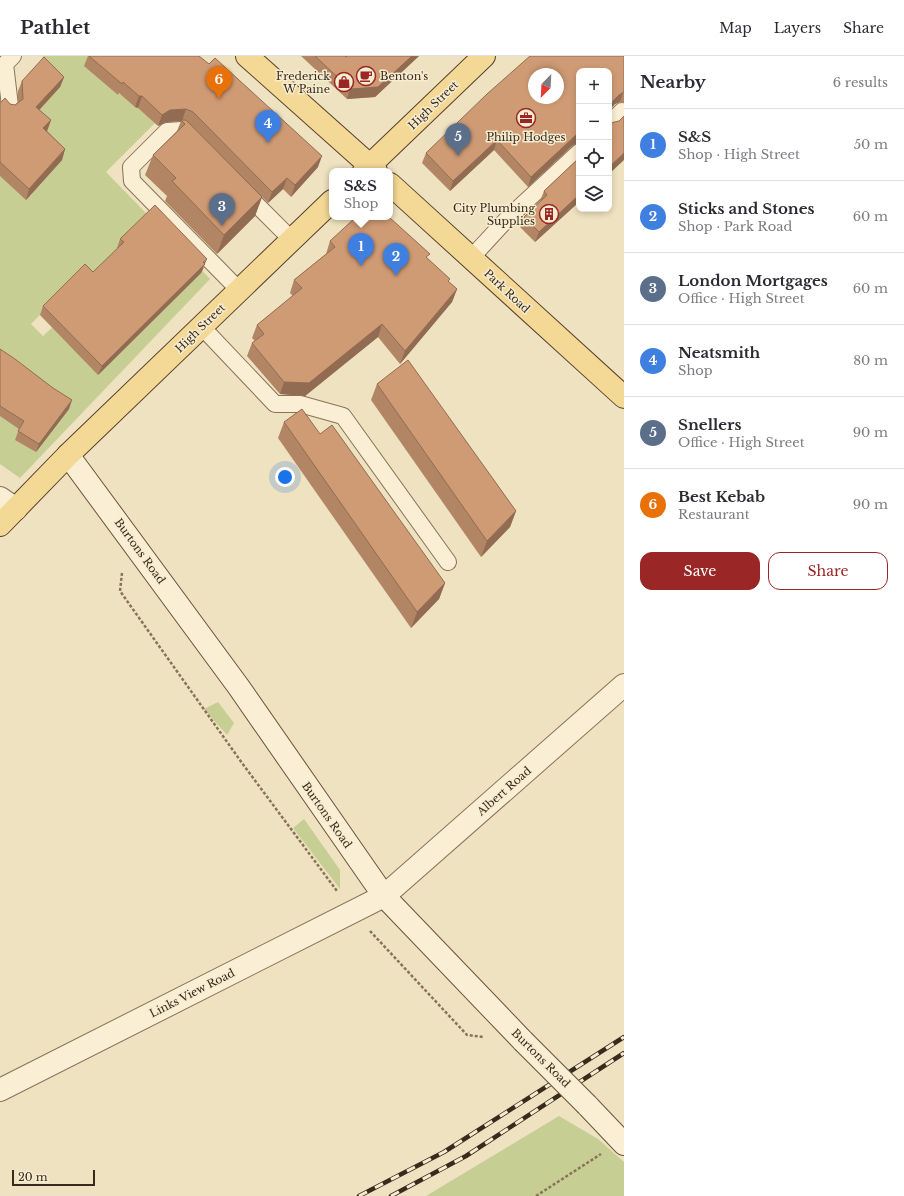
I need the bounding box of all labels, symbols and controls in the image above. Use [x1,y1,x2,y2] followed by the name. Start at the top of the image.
[20,16,90,39] text: Pathlet
[719,19,752,37] text: Map
[774,19,821,37] text: Layers
[843,19,884,37] text: Share
[355,65,377,87] cafe icon: Benton's
[206,66,232,99] pin: 6
[528,68,564,104] north arrow
[576,68,612,212] map controls
[576,68,612,104] button: +
[276,69,330,96] place label: Frederick W Paine
[380,69,428,83] place label: Benton's
[333,71,355,93] shop icon: Frederick W Paine
[640,72,706,93] text: Nearby
[833,74,888,91] text: 6 results
[405,77,462,132] street label: High Street
[576,104,612,140] button: −
[515,107,537,129] office icon: Philip Hodges
[255,110,281,143] pin: 4
[445,123,471,156] pin: 5
[678,127,711,146] text: S&S
[486,130,566,144] place label: Philip Hodges
[650,136,656,153] text: 1
[854,136,888,153] text: 50 m
[576,140,612,176] button: locate
[678,146,800,163] text: Shop · High Street
[329,168,393,220] popup
[344,176,377,195] text: S&S
[576,176,612,212] button: layers
[209,193,235,226] pin: 3
[344,195,378,212] text: Shop
[678,199,814,218] text: Sticks and Stones
[453,201,535,228] place label: City Plumbing Supplies
[538,203,560,225] building icon: City Plumbing Supplies
[649,208,657,225] text: 2
[853,208,888,225] text: 60 m
[678,218,792,235] text: Shop · Park Road
[348,233,374,266] pin: 1
[383,243,409,276] pin: 2
[481,266,533,316] street label: Park Road
[678,271,828,290] text: London Mortgages
[649,280,657,297] text: 3
[853,280,888,297] text: 60 m
[678,290,805,307] text: Office · High Street
[172,300,229,355] street label: High Street
[678,343,760,362] text: Neatsmith
[649,352,657,369] text: 4
[853,352,888,369] text: 80 m
[678,362,713,379] text: Shop
[678,415,742,434] text: Snellers
[649,424,657,441] text: 5
[853,424,888,441] text: 90 m
[678,434,805,451] text: Office · High Street
[275,467,295,487] your location
[678,487,765,506] text: Best Kebab
[649,496,657,513] text: 6
[853,496,888,513] text: 90 m
[678,506,750,523] text: Restaurant
[112,516,169,587] street label: Burtons Road
[640,552,760,590] button: Save
[768,552,888,590] button: Share
[473,763,534,819] street label: Albert Road
[299,779,355,851] street label: Burtons Road
[147,965,237,1021] street label: Links View Road
[509,1026,574,1091] street label: Burtons Road
[12,1168,95,1187] scale bar
[18,1170,48,1184] text: 20 m

